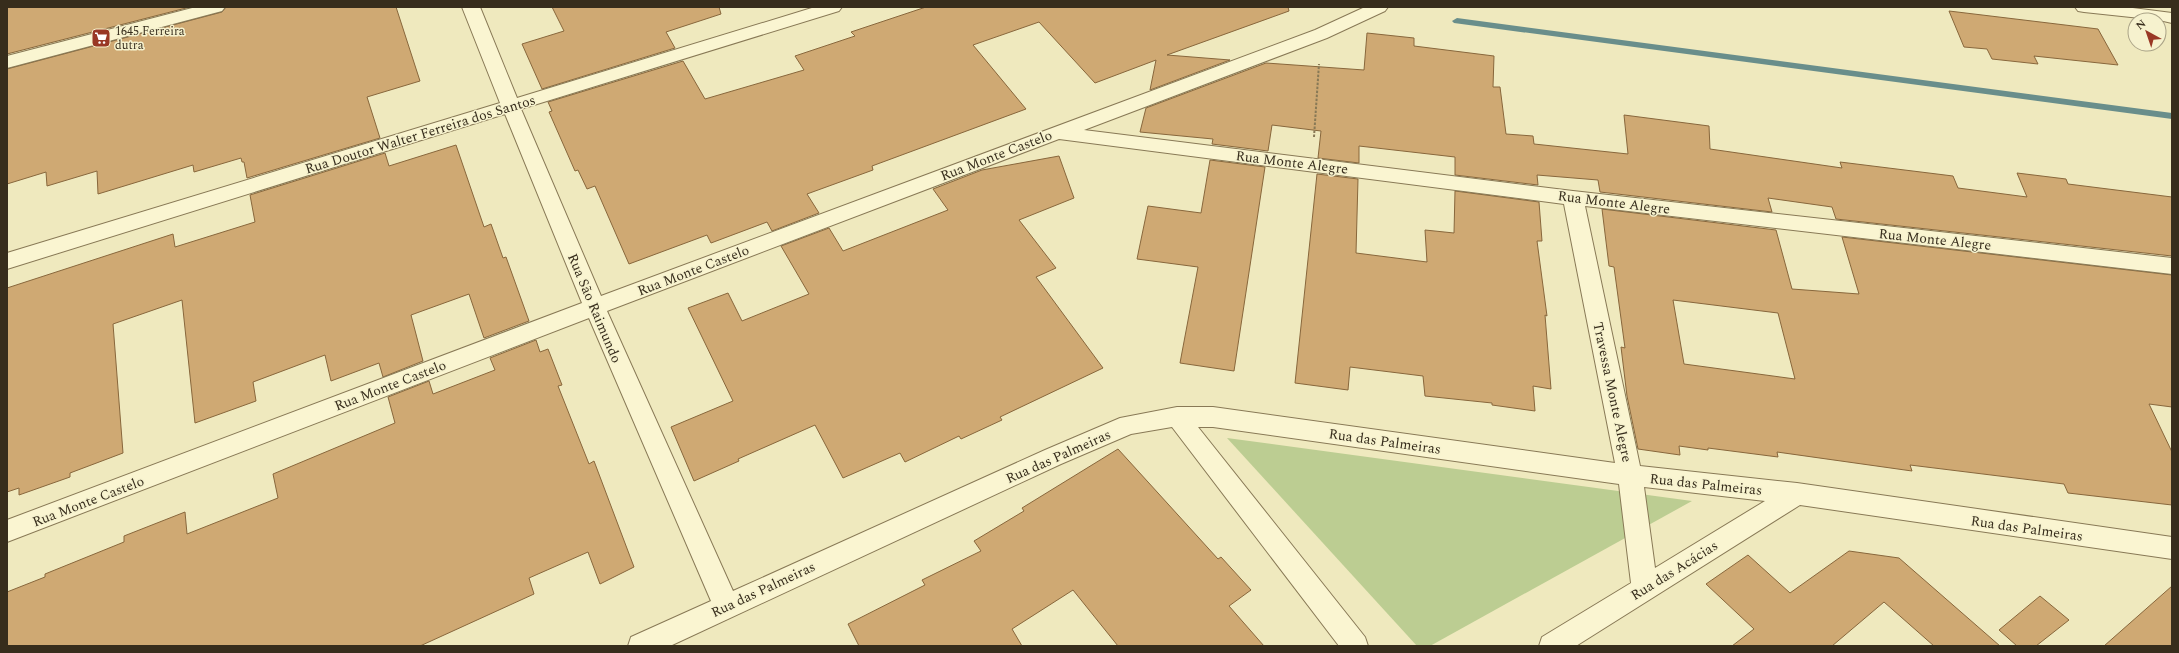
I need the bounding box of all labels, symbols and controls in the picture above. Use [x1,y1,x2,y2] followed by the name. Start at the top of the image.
[2127,12,2167,52] north arrow
[2132,15,2150,34] text: N
[115,22,185,55] place label: 1645 Ferreira dutra
[90,27,112,49] supermarket icon: 1645 Ferreira dutra
[302,89,538,180] street label: Rua Doutor Walter Ferreira dos Santos
[937,124,1055,186] street label: Rua Monte Castelo
[1235,145,1349,180] street label: Rua Monte Alegre
[1557,185,1671,220] street label: Rua Monte Alegre
[1878,223,1992,256] street label: Rua Monte Alegre
[634,239,752,301] street label: Rua Monte Castelo
[562,250,627,366] street label: Rua São Raimundo
[1587,320,1638,464] street label: Travessa Monte Alegre
[331,354,449,416] street label: Rua Monte Castelo
[1328,423,1442,460] street label: Rua das Palmeiras
[1002,424,1114,489] street label: Rua das Palmeiras
[1649,468,1763,501] street label: Rua das Palmeiras
[29,470,147,532] street label: Rua Monte Castelo
[1970,510,2084,547] street label: Rua das Palmeiras
[1627,535,1722,606] street label: Rua das Acácias
[708,556,819,623] street label: Rua das Palmeiras

